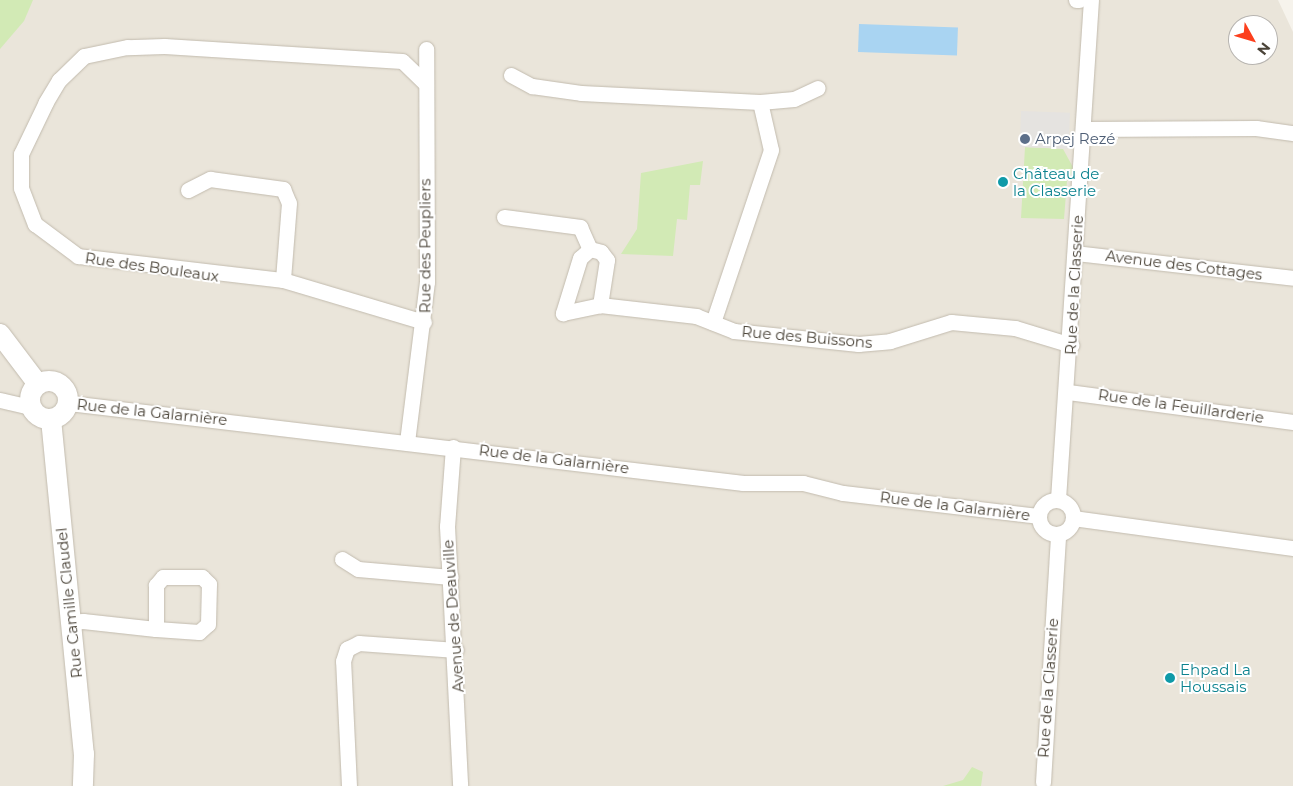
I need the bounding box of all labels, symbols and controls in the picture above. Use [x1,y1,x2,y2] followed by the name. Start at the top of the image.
[1228,15,1278,65] north arrow
[1253,39,1274,59] text: N
[1035,130,1115,148] place label: Arpej Rezé
[1019,133,1031,145] marker: Arpej Rezé
[1013,164,1099,199] place label: Château de la Classerie
[997,176,1009,188] marker: Château de la Classerie
[416,179,434,313] street label: Rue des Peupliers
[1061,215,1087,355] street label: Rue de la Classerie
[1105,246,1263,284] street label: Avenue des Cottages
[84,249,220,285] street label: Rue des Bouleaux
[741,322,873,352] street label: Rue des Buissons
[1097,385,1265,427] street label: Rue de la Feuillarderie
[76,395,228,429] street label: Rue de la Galarnière
[478,441,630,477] street label: Rue de la Galarnière
[879,488,1031,524] street label: Rue de la Galarnière
[52,527,86,679] street label: Rue Camille Claudel
[439,539,467,693] street label: Avenue de Deauville
[1034,617,1062,759] street label: Rue de la Classerie
[1180,660,1251,695] place label: Ehpad La Houssais
[1164,672,1176,684] marker: Ehpad La Houssais

